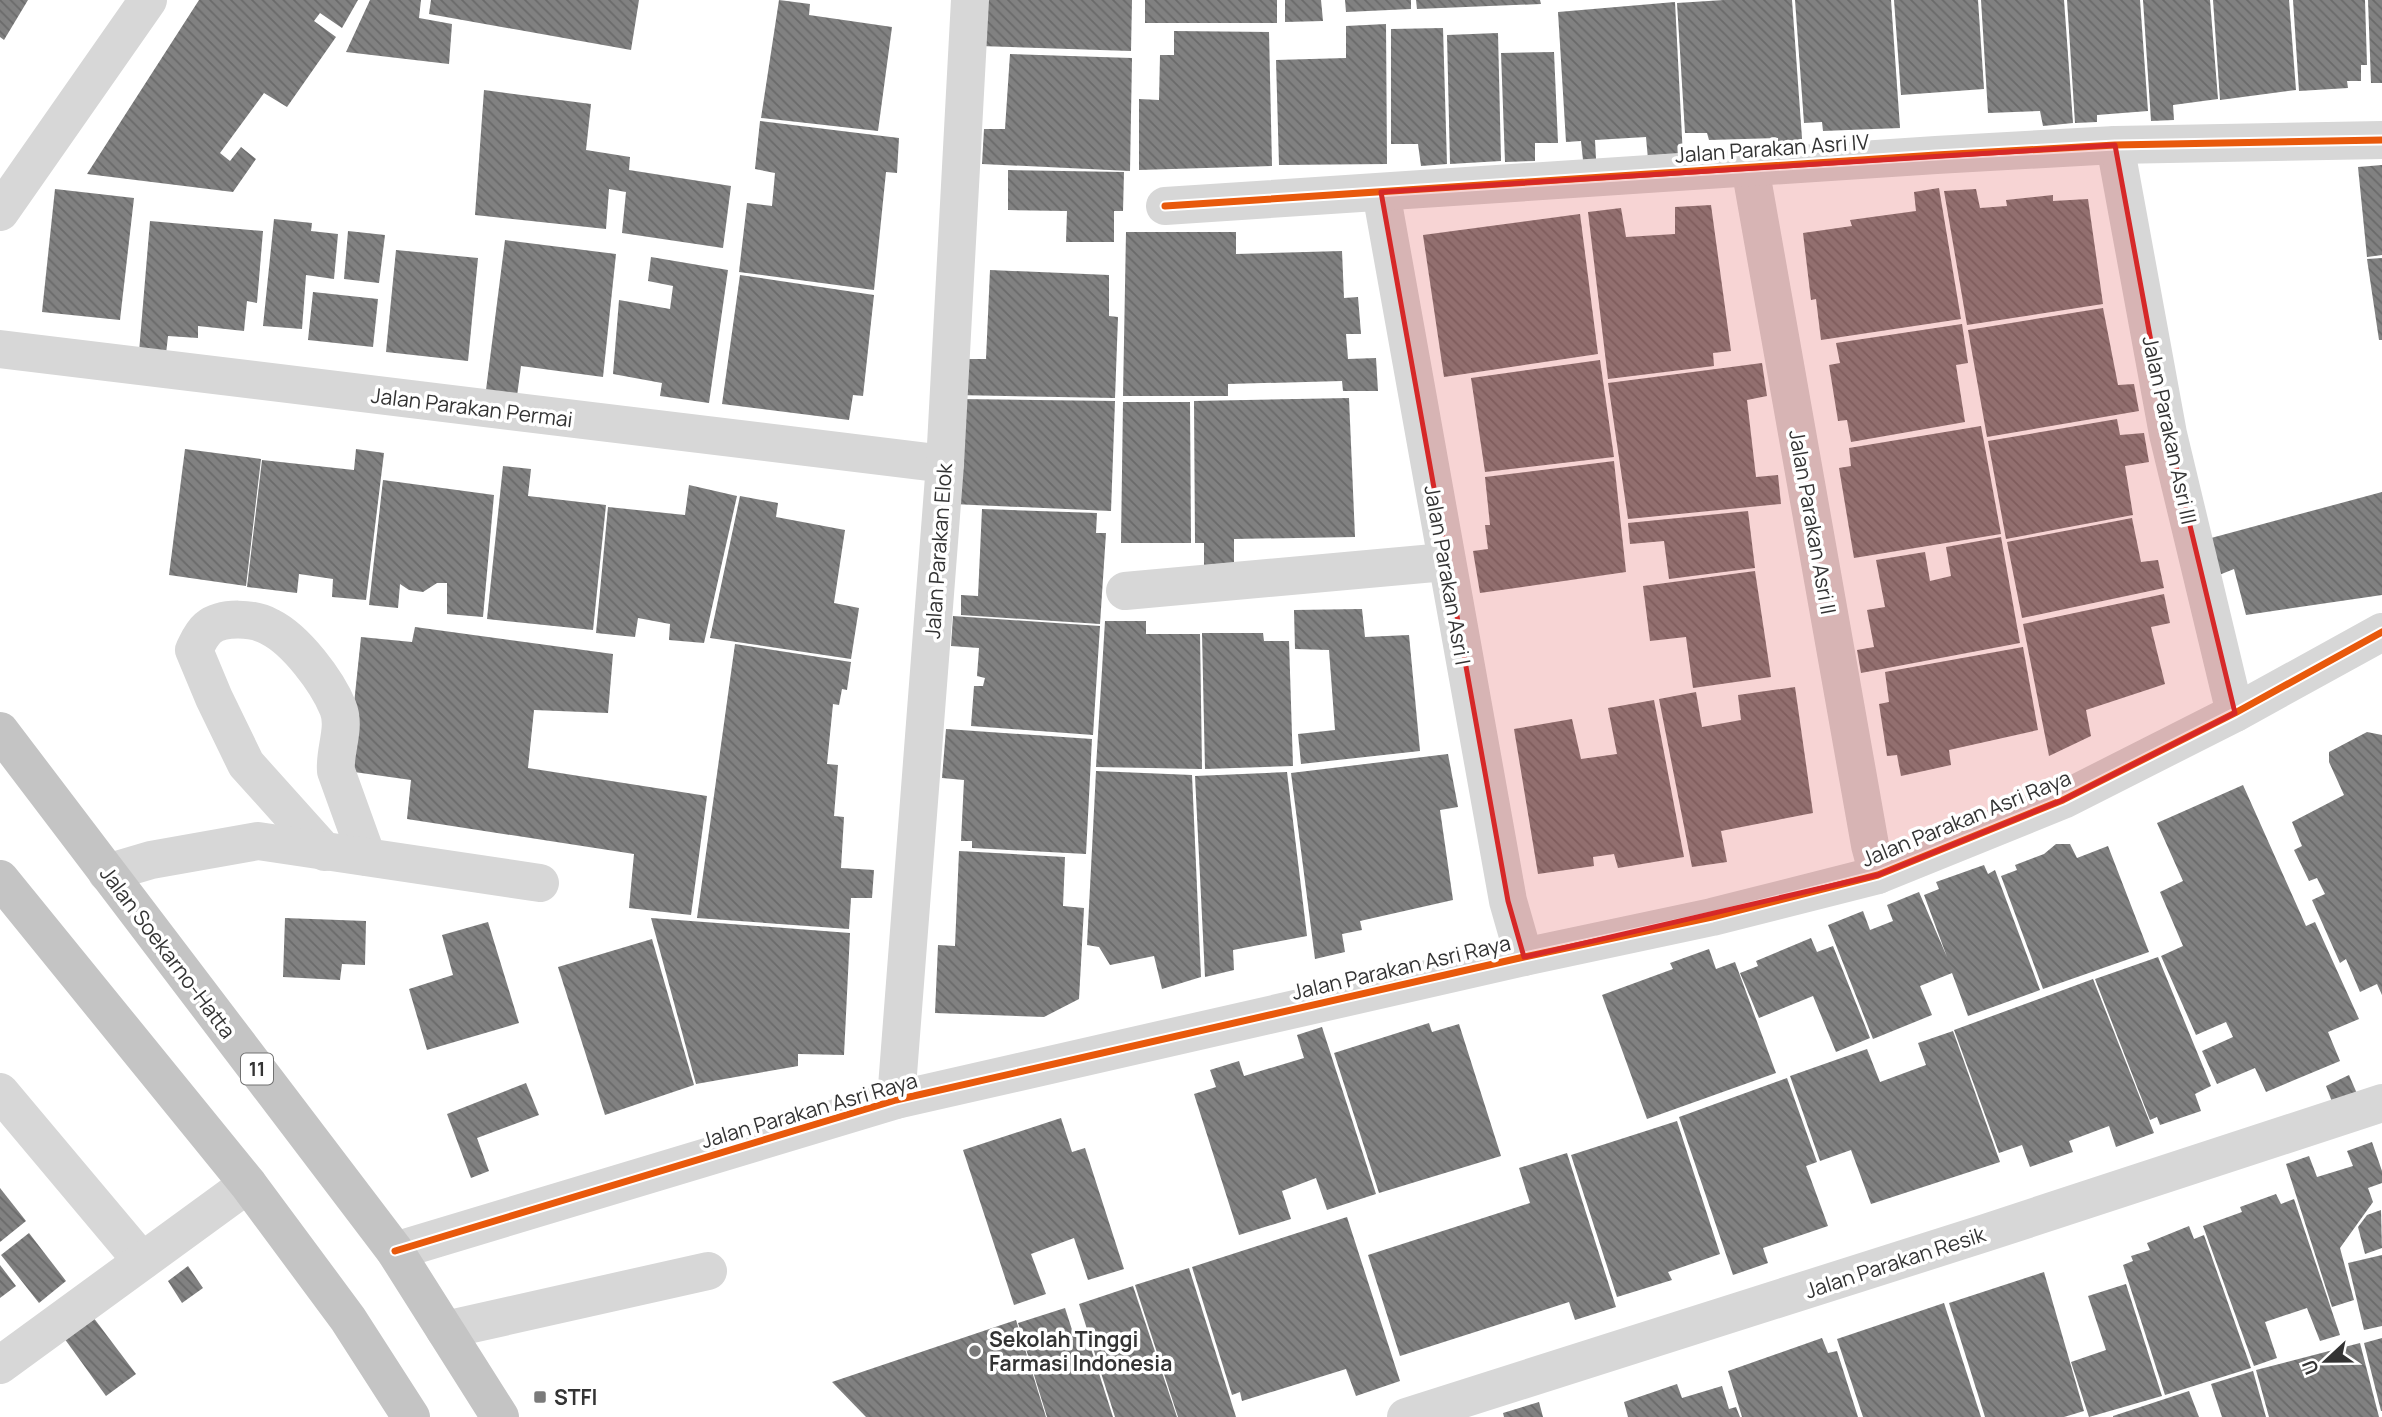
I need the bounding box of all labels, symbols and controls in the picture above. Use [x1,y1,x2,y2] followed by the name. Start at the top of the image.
[1674,127,1870,169] street label: Jalan Parakan Asri IV
[2136,333,2204,527] street label: Jalan Parakan Asri III
[370,381,574,433] street label: Jalan Parakan Permai
[1783,428,1843,616] street label: Jalan Parakan Asri II
[918,462,958,640] street label: Jalan Parakan Elok
[1418,483,1478,667] street label: Jalan Parakan Asri I
[1857,763,2075,873] street label: Jalan Parakan Asri Raya
[94,860,242,1044] street label: Jalan Soekarno-Hatta
[1289,928,1513,1006] street label: Jalan Parakan Asri Raya
[241,1054,273,1084] road number: 11
[698,1066,920,1154] street label: Jalan Parakan Asri Raya
[1801,1219,1989,1304] street label: Jalan Parakan Resik
[989,1325,1172,1377] place label: Sekolah Tinggi Farmasi Indonesia
[2291,1326,2361,1396] north arrow
[967,1343,983,1359] marker: Sekolah Tinggi Farmasi Indonesia
[2296,1356,2325,1379] text: U
[554,1383,597,1411] place label: STFI
[532,1389,548,1405] marker: STFI

